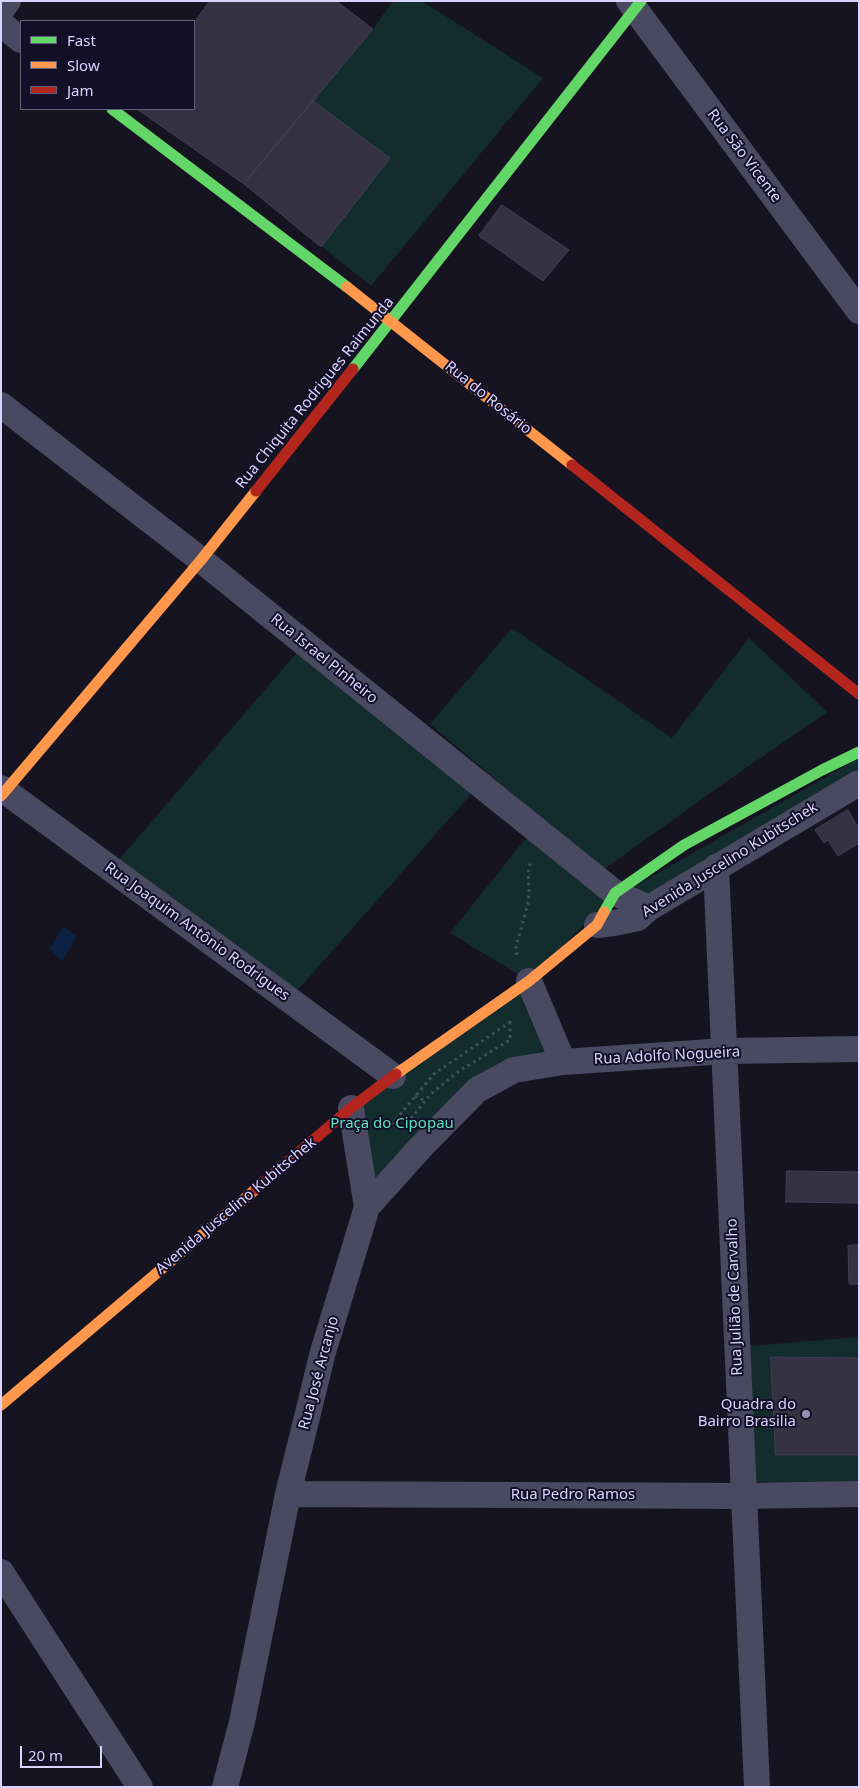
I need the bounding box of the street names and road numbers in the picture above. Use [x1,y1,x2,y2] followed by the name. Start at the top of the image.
[703,106,785,206] street label: Rua São Vicente
[232,294,398,492] street label: Rua Chiquita Rodrigues Raimunda
[441,358,535,438] street label: Rua do Rosário
[267,610,381,708] street label: Rua Israel Pinheiro
[639,798,821,922] street label: Avenida Juscelino Kubitschek
[101,859,293,1005] street label: Rua Joaquim Antônio Rodrigues
[593,1043,741,1069] street label: Rua Adolfo Nogueira
[152,1134,320,1278] street label: Avenida Juscelino Kubitschek
[723,1218,747,1376] street label: Rua Julião de Carvalho
[295,1314,343,1432] street label: Rua José Arcanjo
[511,1486,635,1504] street label: Rua Pedro Ramos

